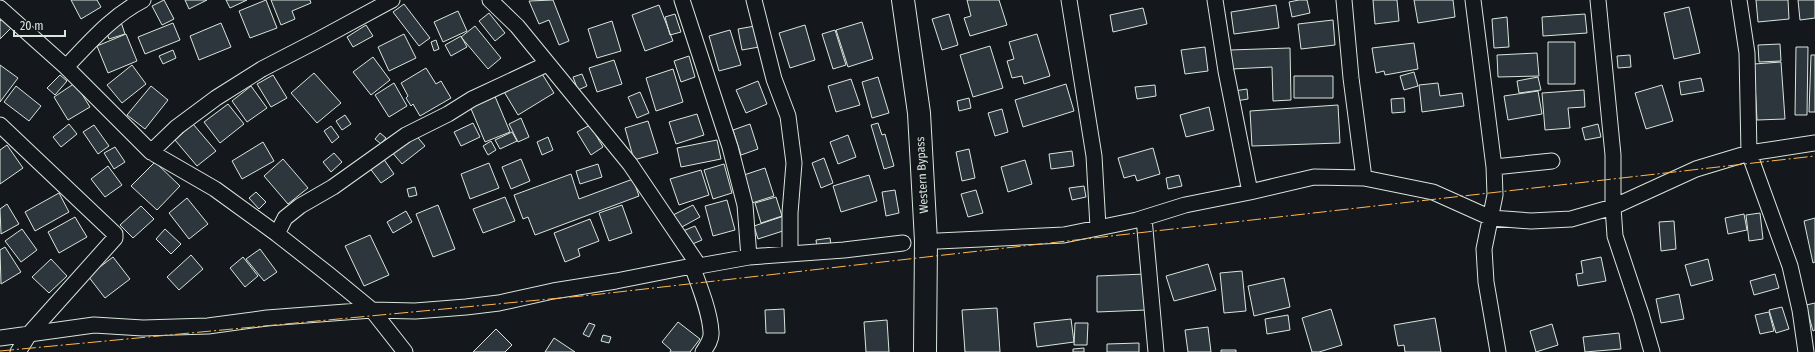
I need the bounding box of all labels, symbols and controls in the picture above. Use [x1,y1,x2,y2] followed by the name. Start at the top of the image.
[14,12,65,38] scale bar
[20,19,44,33] text: 20 m
[913,136,931,214] street label: Western Bypass

